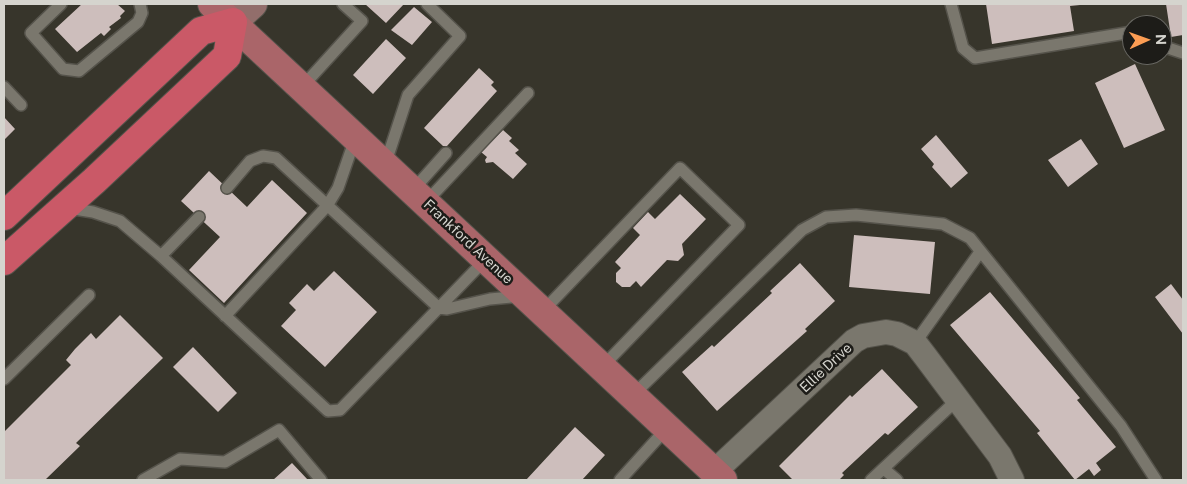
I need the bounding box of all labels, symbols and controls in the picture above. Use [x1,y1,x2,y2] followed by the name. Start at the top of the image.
[1122,15,1172,65] north arrow
[1153,34,1169,45] text: N
[420,196,516,288] street label: Frankford Avenue
[797,340,855,396] street label: Ellie Drive

